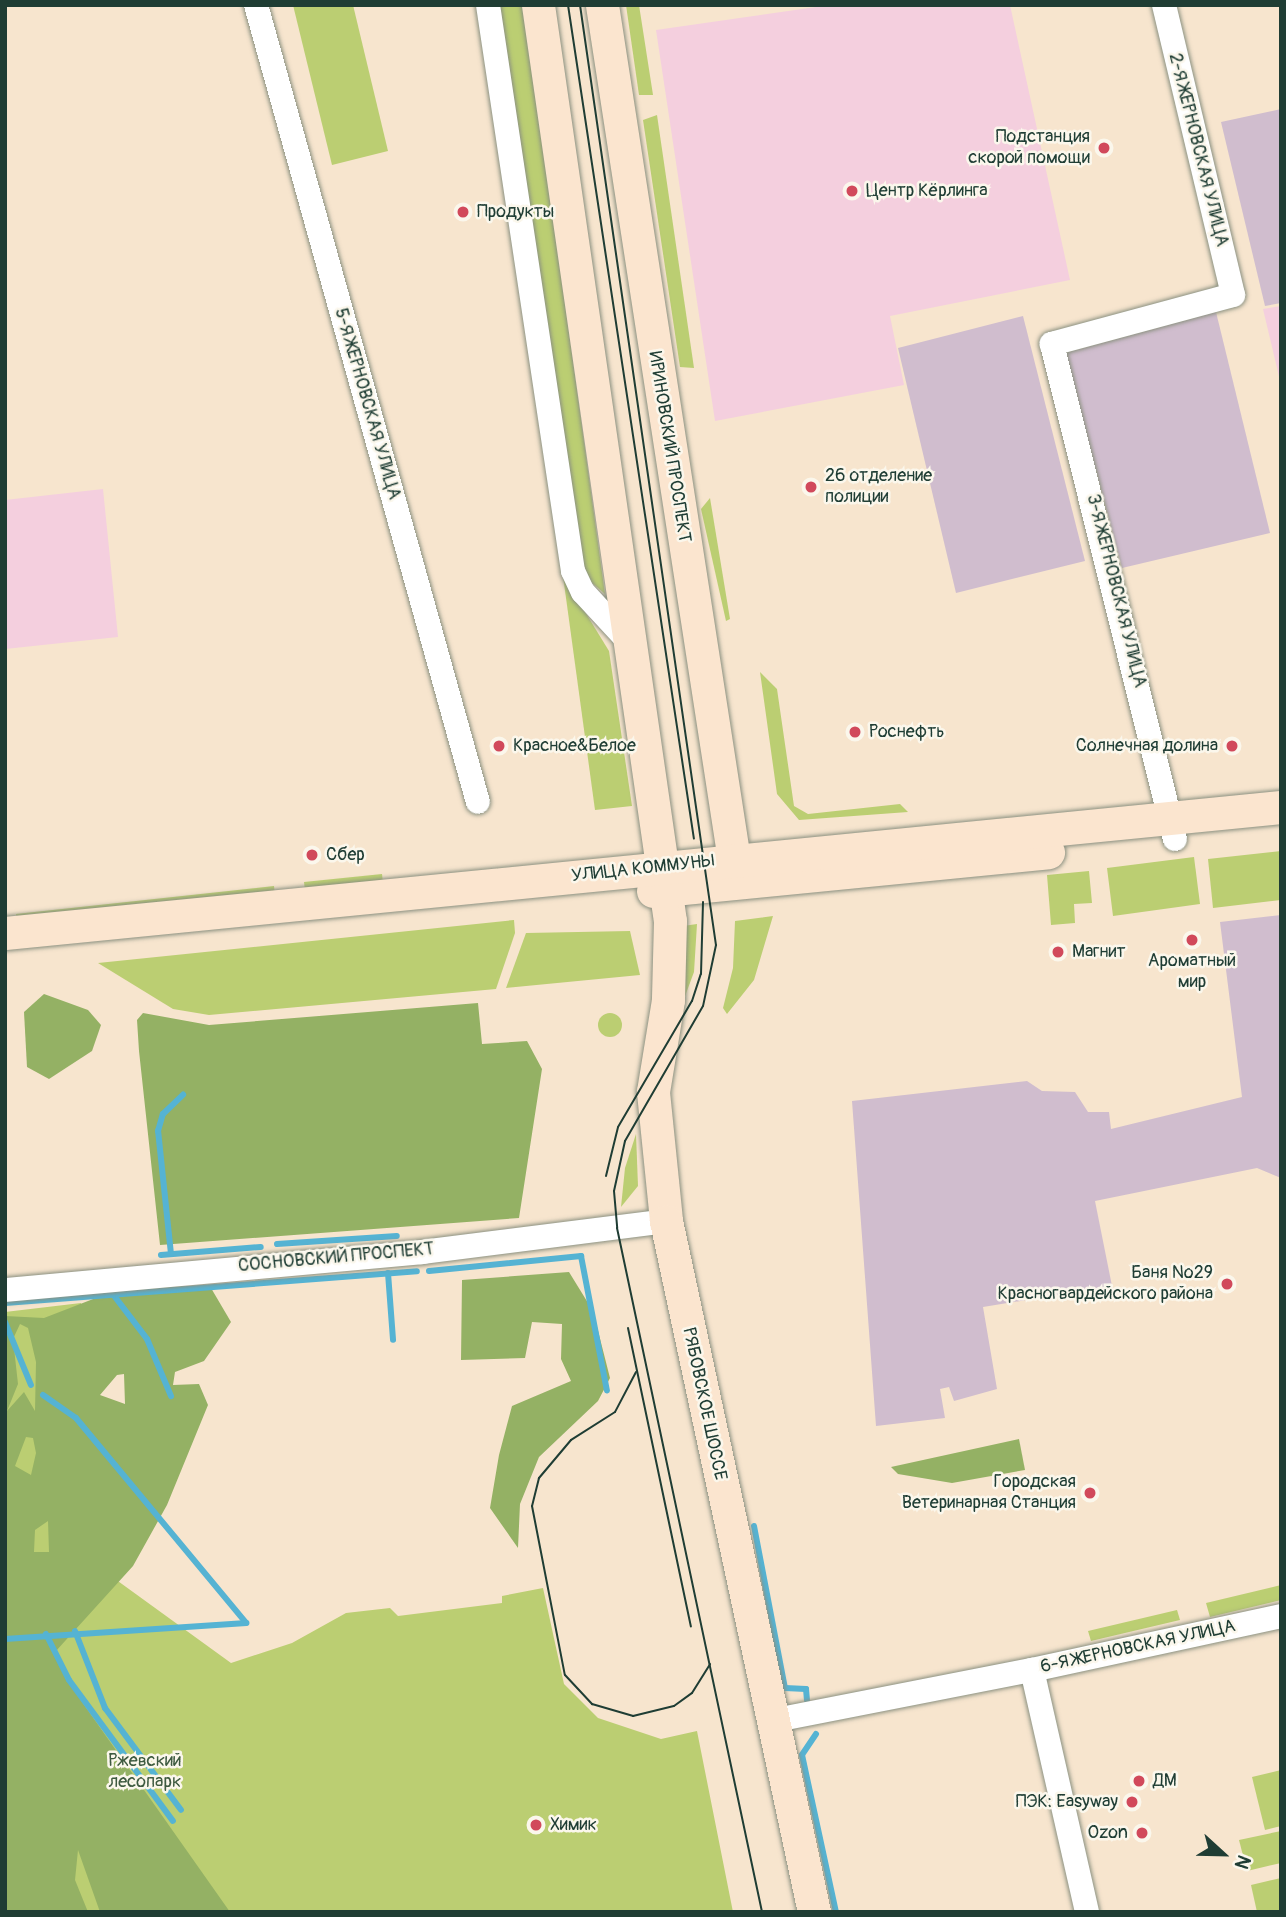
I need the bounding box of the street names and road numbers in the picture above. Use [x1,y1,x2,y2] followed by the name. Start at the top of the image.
[1164,51,1232,249] street label: 2-Я ЖЕРНОВСКАЯ УЛИЦА
[329,306,405,502] street label: 5-Я ЖЕРНОВСКАЯ УЛИЦА
[643,350,695,544] street label: ИРИНОВСКИЙ ПРОСПЕКТ
[1082,492,1150,690] street label: 3-Я ЖЕРНОВСКАЯ УЛИЦА
[570,851,716,887] street label: УЛИЦА КОММУНЫ
[237,1239,435,1277] street label: СОСНОВСКИЙ ПРОСПЕКТ
[677,1326,731,1482] street label: РЯБОВСКОЕ ШОССЕ
[1038,1616,1238,1678] street label: 6-Я ЖЕРНОВСКАЯ УЛИЦА

